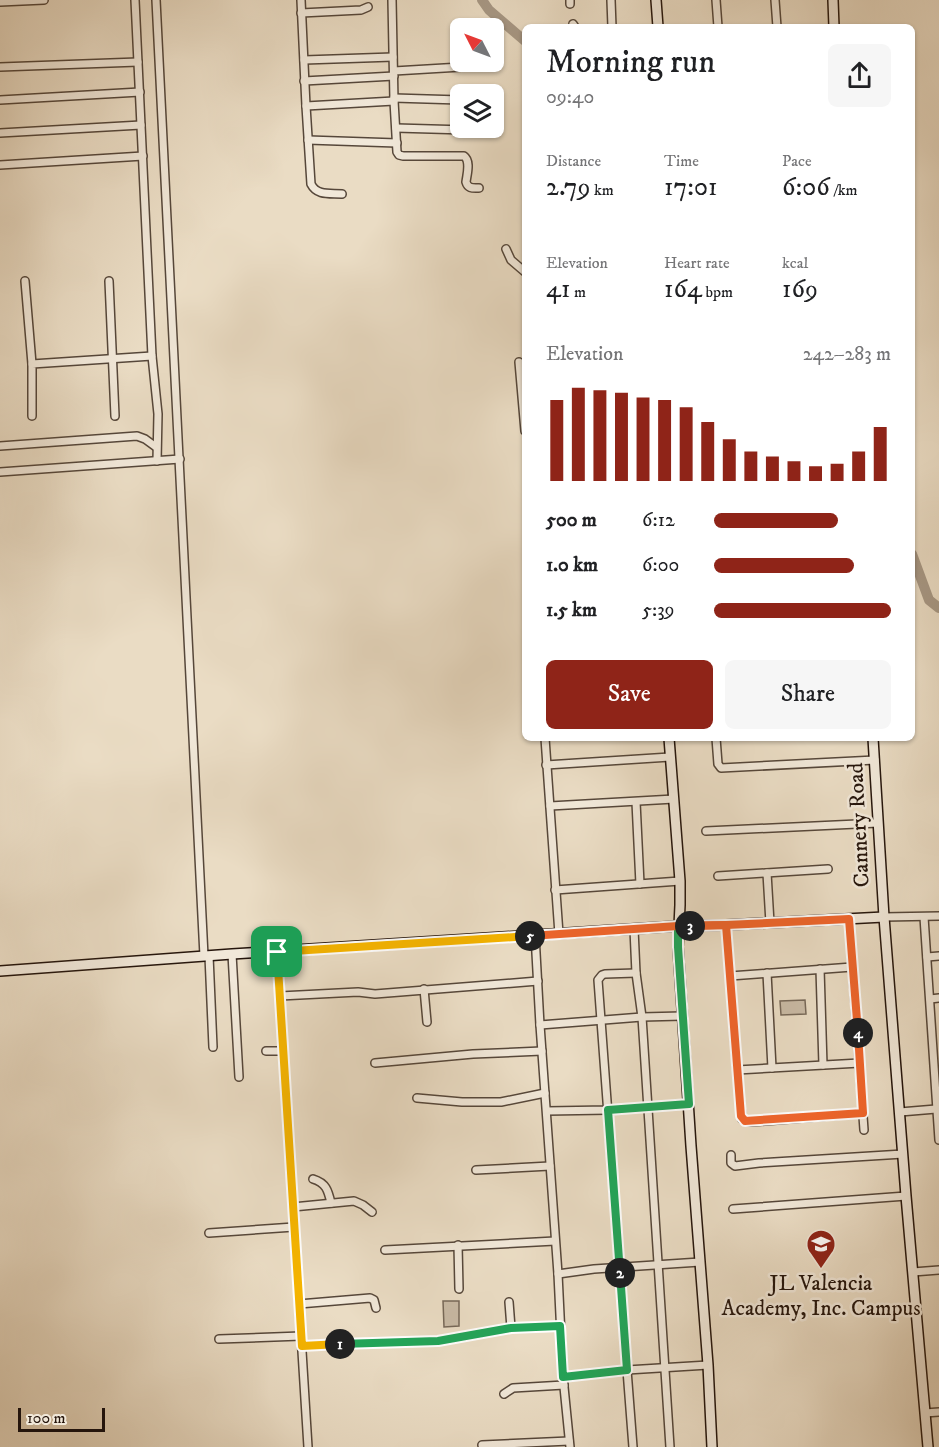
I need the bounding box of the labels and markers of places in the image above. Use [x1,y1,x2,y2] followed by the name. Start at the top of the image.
[675,911,705,941] pin: 3
[515,921,545,951] pin: 5
[251,926,302,977] pin
[843,1018,873,1048] pin: 4
[805,1228,837,1270] school or university icon: JL Valencia Academy, Inc. Campus
[605,1258,635,1288] pin: 2
[721,1270,921,1322] place label: JL Valencia Academy, Inc. Campus
[325,1329,355,1359] pin: 1

